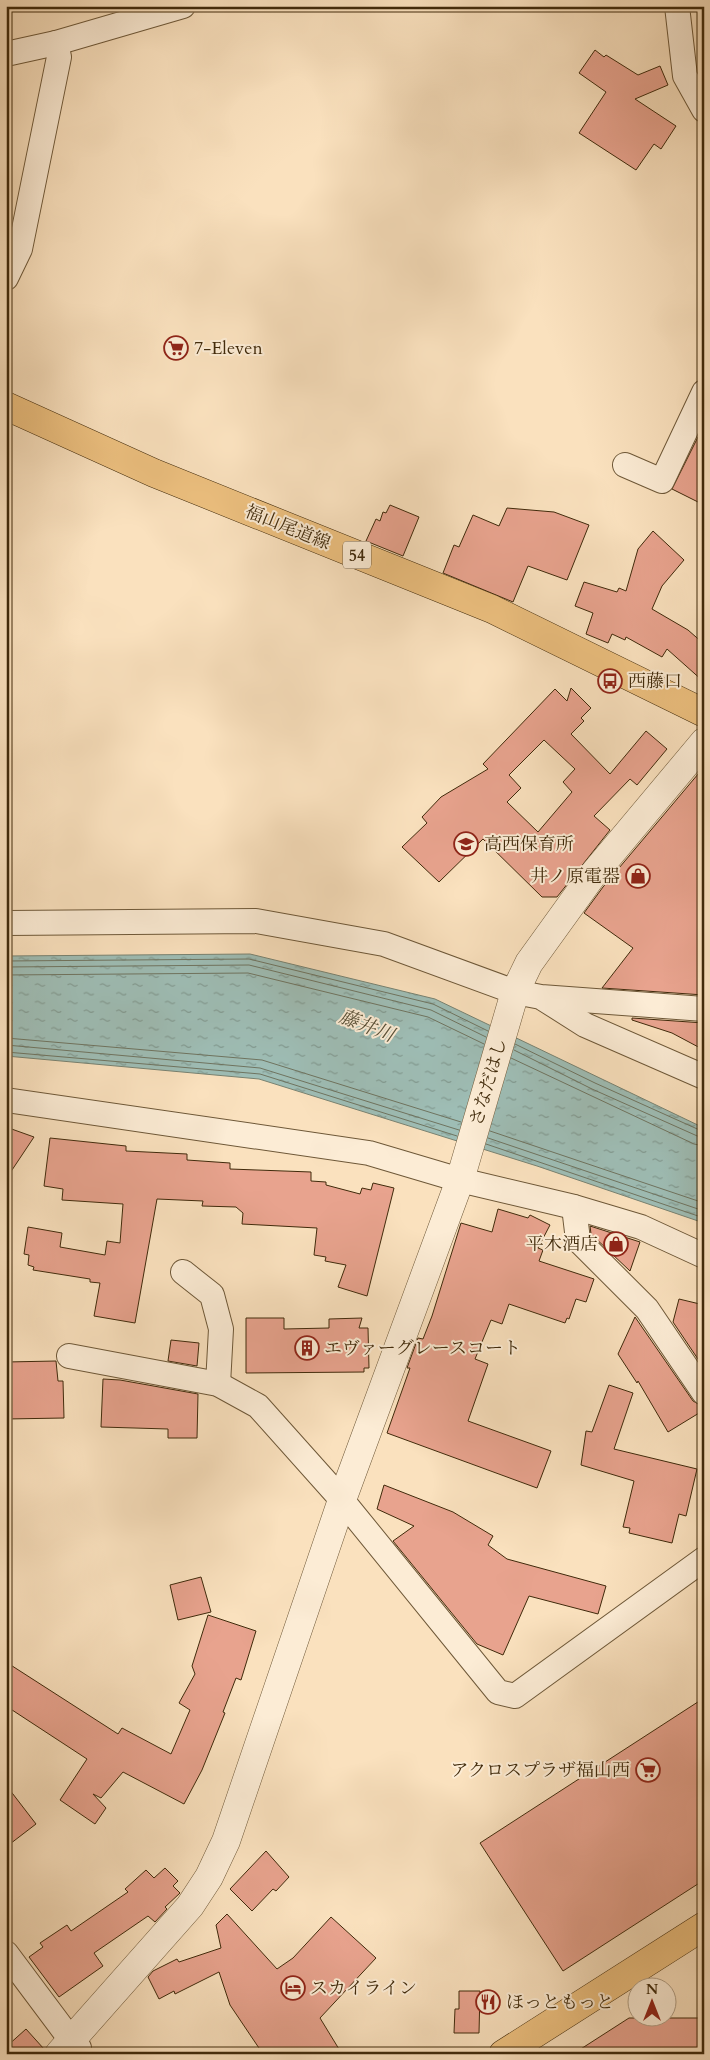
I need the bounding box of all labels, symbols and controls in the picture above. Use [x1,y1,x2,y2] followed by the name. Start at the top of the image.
[163,335,189,361] supermarket icon: 7-Eleven
[194,336,263,361] place label: 7-Eleven
[241,499,334,556] street label: 福山尾道線
[343,542,371,568] road number: 54
[597,668,623,694] bus stop icon: 西藤口
[628,669,682,694] place label: 西藤口
[453,831,479,857] school or university icon: 高西保育所
[484,832,574,857] place label: 高西保育所
[625,863,651,889] shop icon: 井ノ原電器
[530,864,620,889] place label: 井ノ原電器
[335,1004,400,1049] water label: 藤井川
[464,1035,513,1129] street label: さなだはし
[603,1231,629,1257] shop icon: 平木酒店
[526,1232,598,1257] place label: 平木酒店
[294,1335,320,1361] building icon: エヴァーグレースコート
[324,1336,521,1361] place label: エヴァーグレースコート
[635,1757,661,1783] supermarket icon: アクロスプラザ福山西
[451,1758,630,1783] place label: アクロスプラザ福山西
[280,1975,306,2001] hotel icon: スカイライン
[310,1976,417,2001] place label: スカイライン
[628,1978,678,2028] north arrow
[646,1980,658,1999] text: N
[475,1989,501,2015] restaurant icon: ほっともっと
[506,1990,614,2015] place label: ほっともっと

